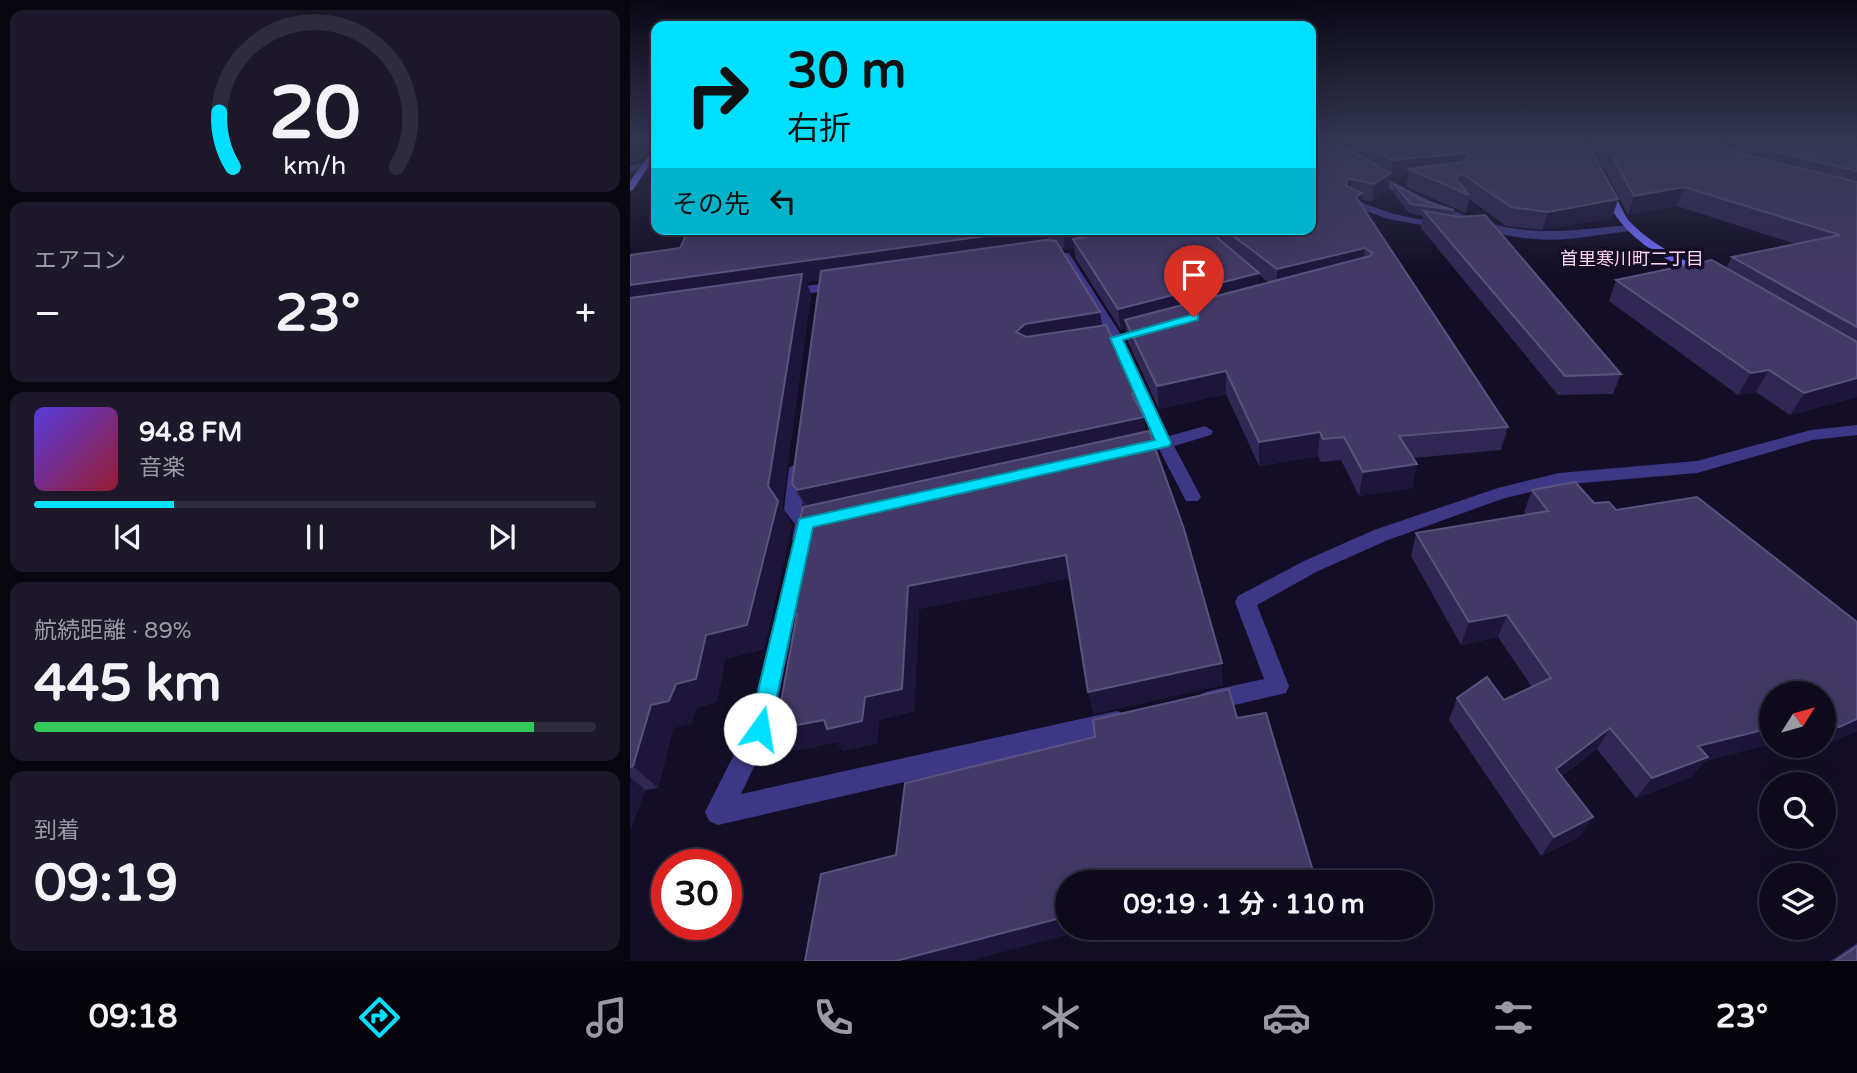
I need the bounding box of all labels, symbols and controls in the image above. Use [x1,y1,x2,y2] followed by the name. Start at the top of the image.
[787,42,906,101] text: 30 m
[672,49,763,140] icon: right
[269,70,361,158] text: 20
[787,110,851,148] text: 右折
[284,151,346,181] text: km/h
[764,182,802,220] icon: left
[672,189,750,220] text: その先
[1164,245,1224,317] pin
[34,247,126,275] text: エアコン
[1560,248,1704,270] district label: 首里寒川町二丁目
[1175,256,1213,294] icon: arrive
[275,282,360,345] text: 23°
[34,291,61,337] text: −
[575,291,596,337] text: +
[139,417,242,448] text: 94.8 FM
[139,454,185,482] text: 音楽
[109,518,147,556] icon: previous
[296,518,334,556] icon: pause
[483,518,521,556] icon: next
[34,617,192,645] text: 航続距離 · 89%
[34,652,222,715] text: 445 km
[1759,681,1836,758] north arrow
[1759,681,1836,940] map controls
[723,692,797,766] position arrow
[1759,772,1836,849] button: search
[34,817,80,845] text: 到着
[651,849,742,940] speed limit sign: 30
[34,852,178,915] text: 09:19
[1759,863,1836,940] button: layers
[1123,889,1365,920] text: 09:19 · 1 分 · 110 m
[355,993,404,1042] icon: directions
[582,993,631,1042] icon: music
[809,993,858,1042] icon: phone
[1036,993,1085,1042] icon: climate
[1262,993,1311,1042] icon: car
[1489,993,1538,1042] icon: filters
[89,998,178,1036] text: 09:18
[1716,998,1768,1036] text: 23°

